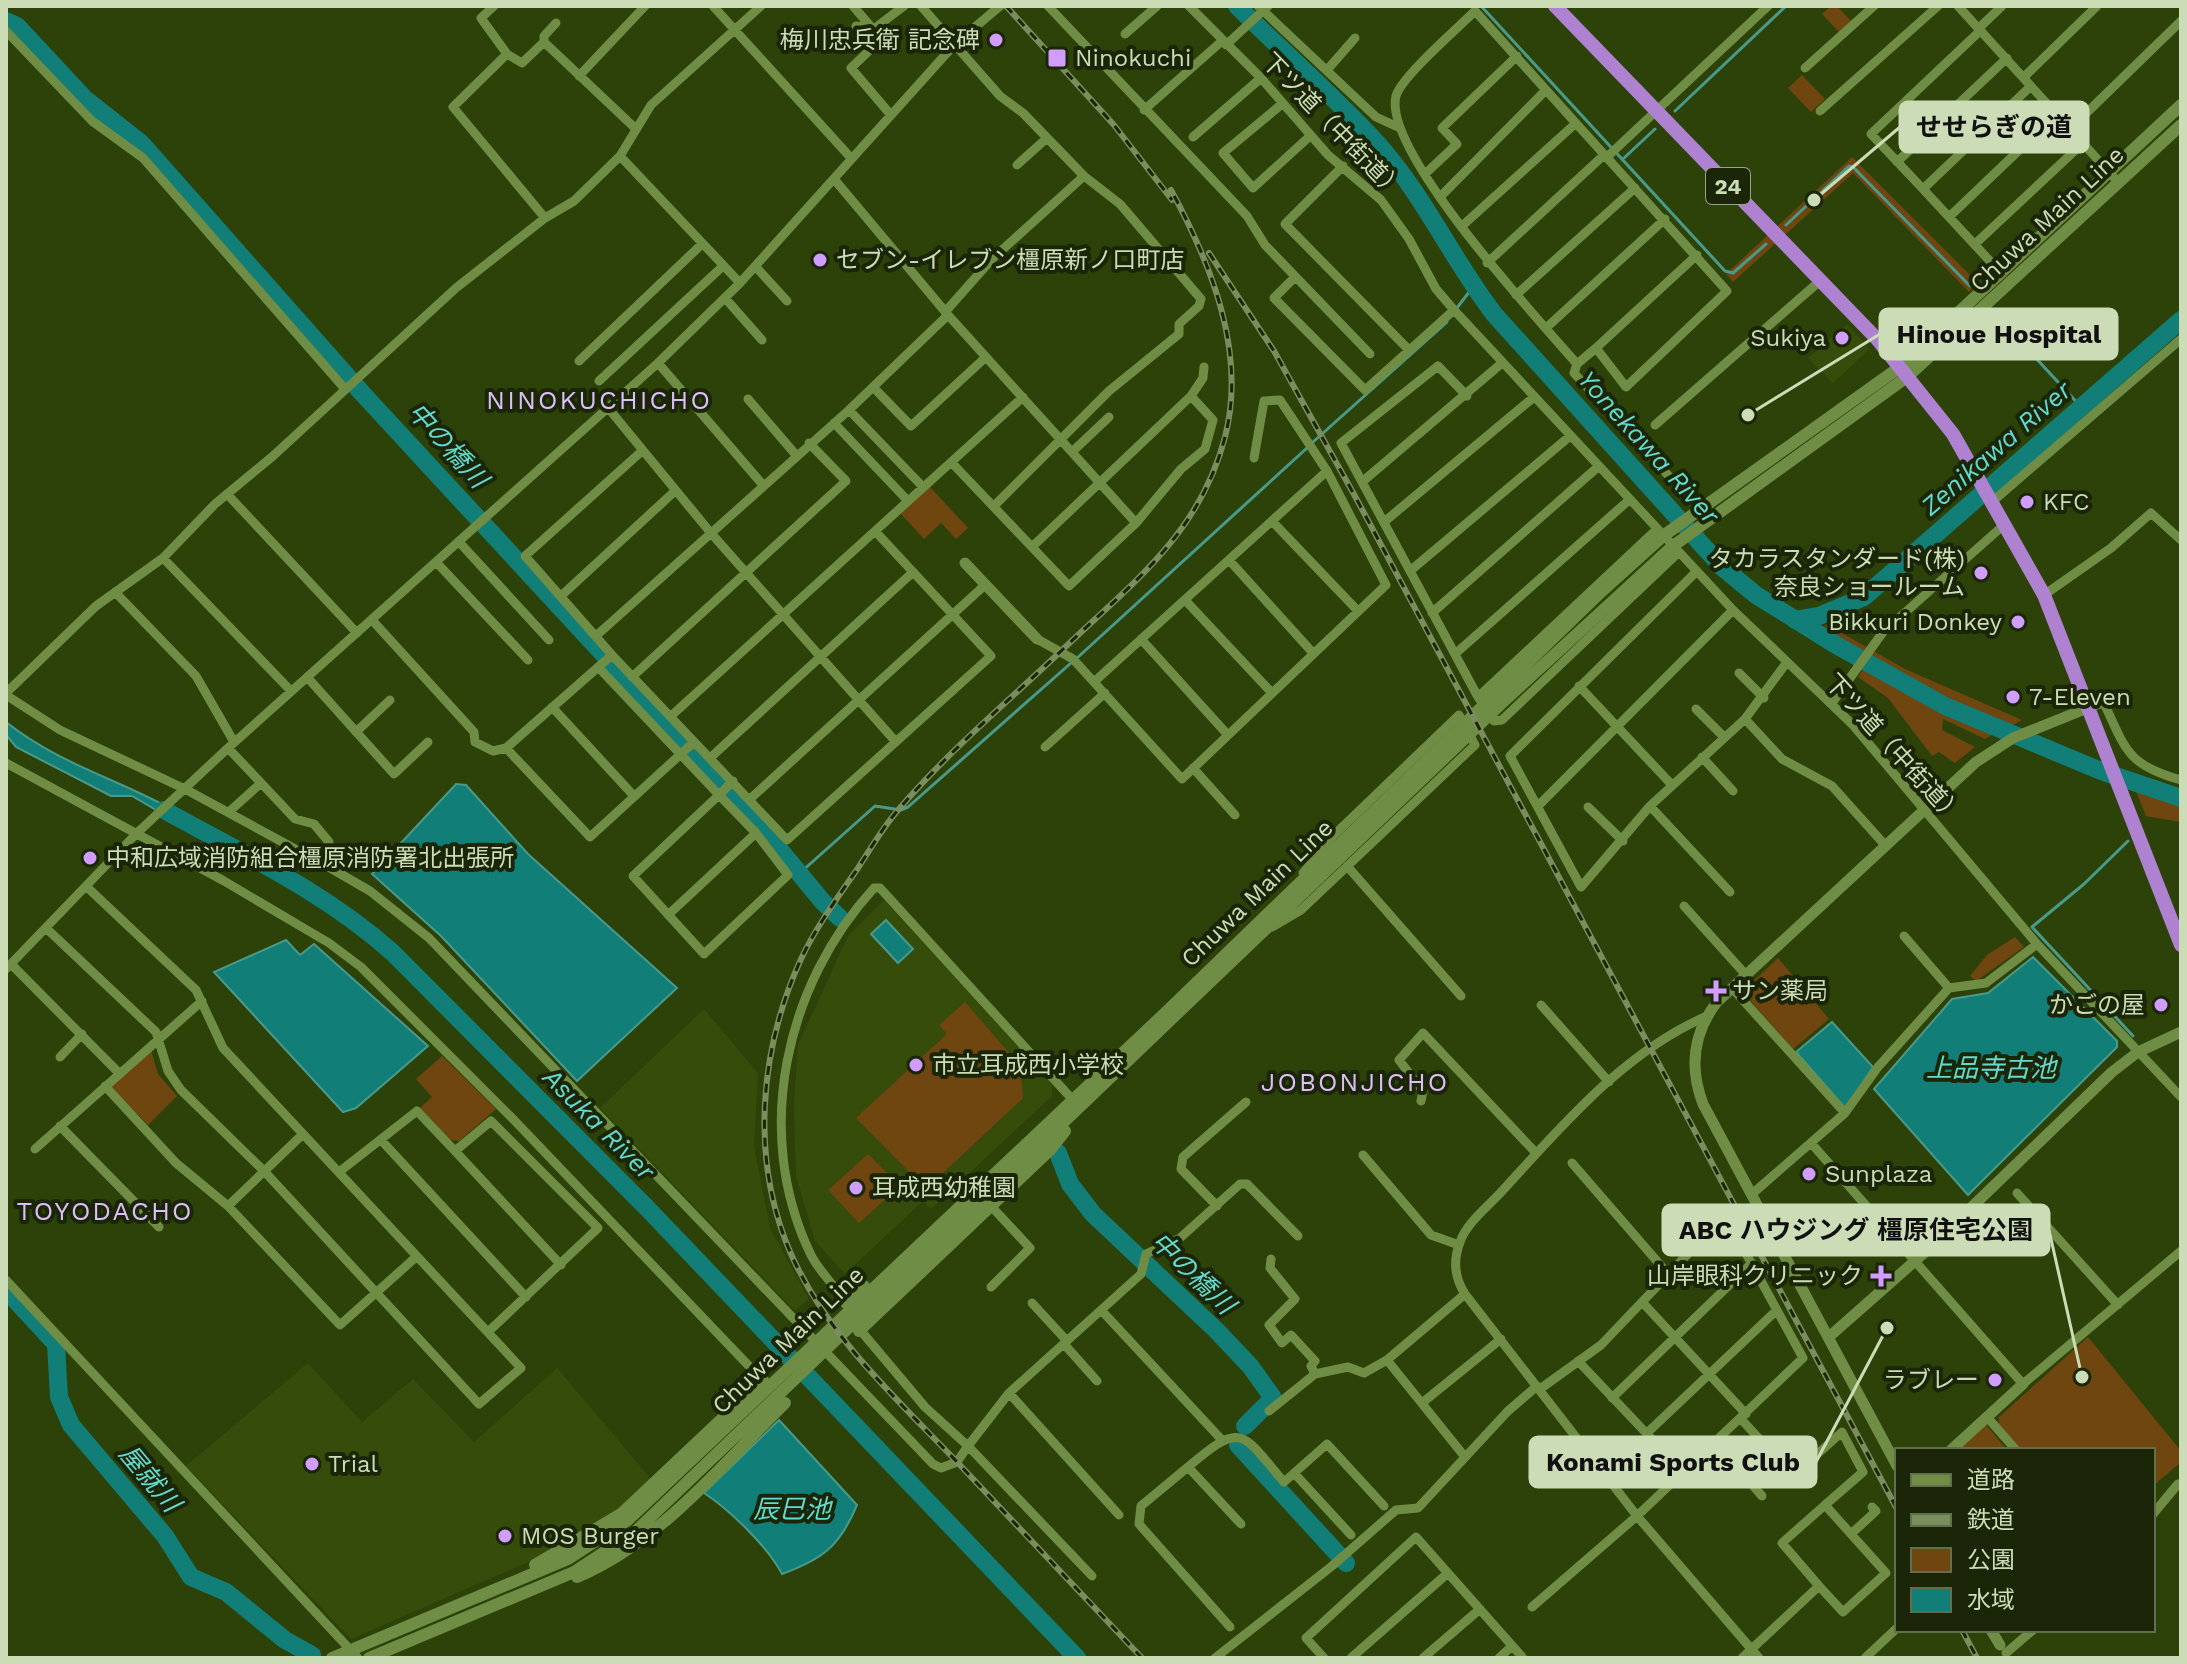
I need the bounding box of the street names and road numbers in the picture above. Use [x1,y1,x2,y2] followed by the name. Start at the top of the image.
[1256,47,1410,205] street label: 下ツ道（中街道）
[1964,141,2130,297] street label: Chuwa Main Line
[1706,168,1750,204] road number: 24
[1819,668,1969,830] street label: 下ツ道（中街道）
[1175,813,1339,973] street label: Chuwa Main Line
[706,1260,870,1420] street label: Chuwa Main Line

